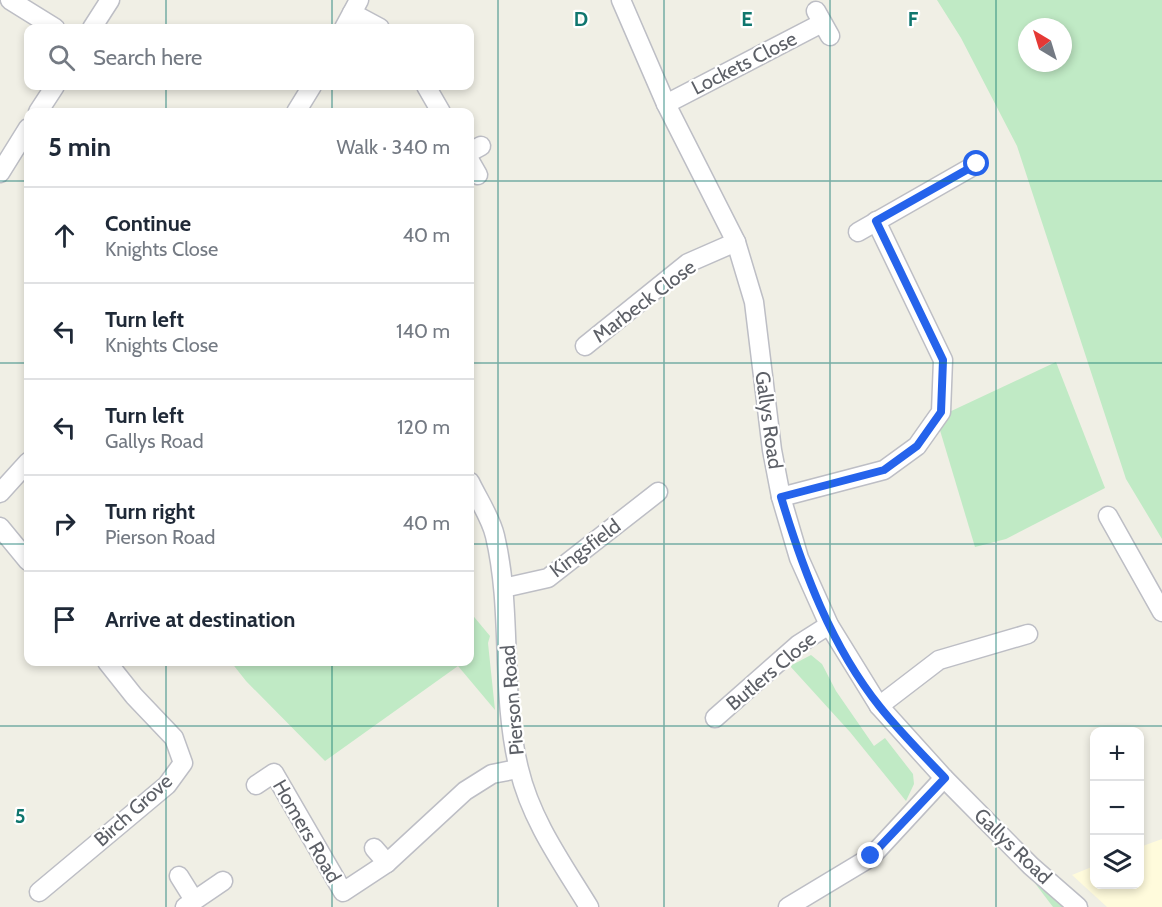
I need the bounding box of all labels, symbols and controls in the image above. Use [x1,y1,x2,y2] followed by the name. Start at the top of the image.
[574,7,588,31] text: D
[741,7,753,31] text: E
[908,7,919,31] text: F
[1018,18,1072,72] north arrow
[24,24,474,90] search box
[687,26,801,100] street label: Lockets Close
[45,41,78,74] icon: search
[93,44,202,71] text: Search here
[48,131,111,163] text: 5 min
[336,135,450,159] text: Walk · 340 m
[963,150,989,176] route start
[105,210,191,237] text: Continue
[48,219,81,252] icon: ahead
[402,223,450,247] text: 40 m
[105,237,218,261] text: Knights Close
[588,255,700,347] street label: Marbeck Close
[105,306,184,333] text: Turn left
[48,315,81,348] icon: left
[396,319,450,343] text: 140 m
[105,333,218,357] text: Knights Close
[750,370,788,470] street label: Gallys Road
[105,402,184,429] text: Turn left
[48,411,81,444] icon: left
[397,415,450,439] text: 120 m
[105,429,204,453] text: Gallys Road
[105,498,195,525] text: Turn right
[48,507,81,540] icon: right
[402,511,450,535] text: 40 m
[545,514,625,582] street label: Kingsfield
[105,525,215,549] text: Pierson Road
[48,603,81,636] icon: arrive
[105,606,295,633] text: Arrive at destination
[721,627,821,715] street label: Butlers Close
[495,644,529,756] street label: Pierson Road
[1090,727,1144,889] map controls
[1090,727,1144,781] button: +
[89,769,177,851] street label: Birch Grove
[268,775,346,887] street label: Homers Road
[1090,781,1144,835] button: −
[969,803,1057,889] street label: Gallys Road
[15,804,25,828] text: 5
[1090,835,1144,889] button: layers
[857,842,883,868] route end

